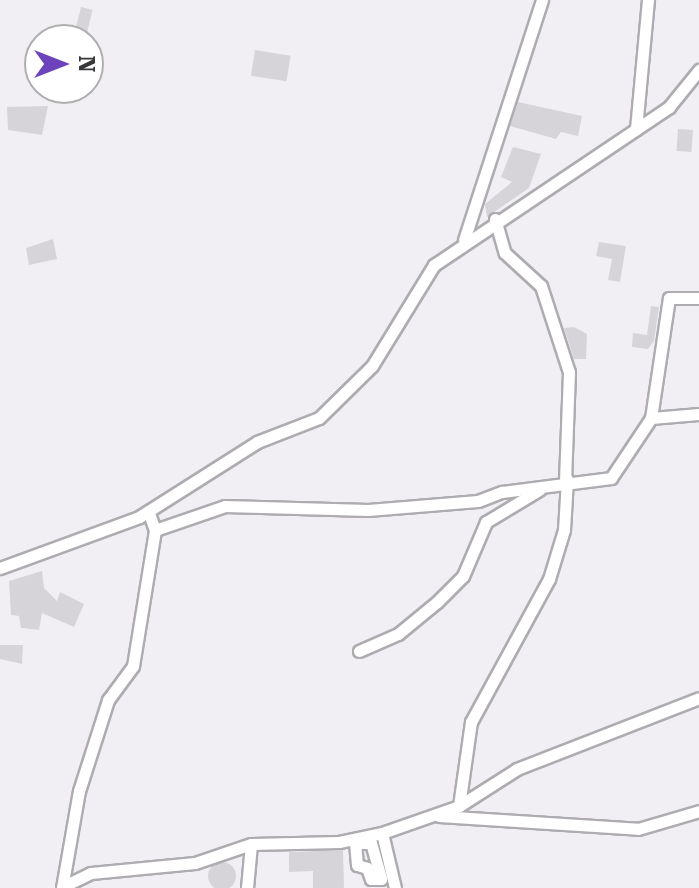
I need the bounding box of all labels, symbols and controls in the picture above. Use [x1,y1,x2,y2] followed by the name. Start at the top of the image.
[24,24,104,104] north arrow
[74,56,99,72] text: N

